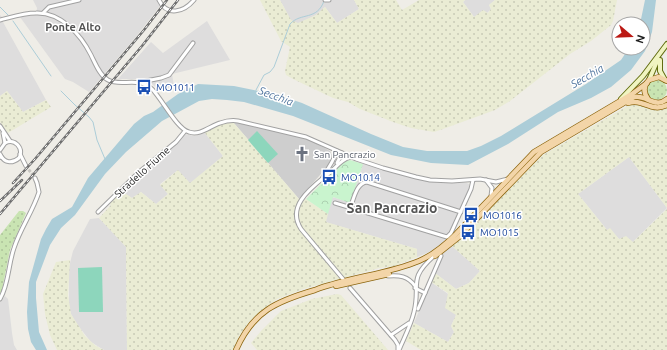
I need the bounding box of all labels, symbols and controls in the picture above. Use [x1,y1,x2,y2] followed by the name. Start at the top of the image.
[611,16,651,56] north arrow
[45,21,101,33] district label: Ponte Alto
[633,33,647,45] text: N
[568,62,606,91] water label: Secchia
[135,78,153,96] bus stop icon: MO1011
[156,82,195,93] place label: MO1011
[256,84,295,108] water label: Secchia
[112,144,172,200] street label: Stradello Fiume
[293,145,311,163] church icon: San Pancrazio
[314,149,376,160] place label: San Pancrazio
[320,168,338,186] bus stop icon: MO1014
[341,172,380,183] place label: MO1014
[347,200,437,216] district label: San Pancrazio
[462,206,480,224] bus stop icon: MO1016
[483,210,522,221] place label: MO1016
[459,223,477,241] bus stop icon: MO1015
[480,227,519,238] place label: MO1015

